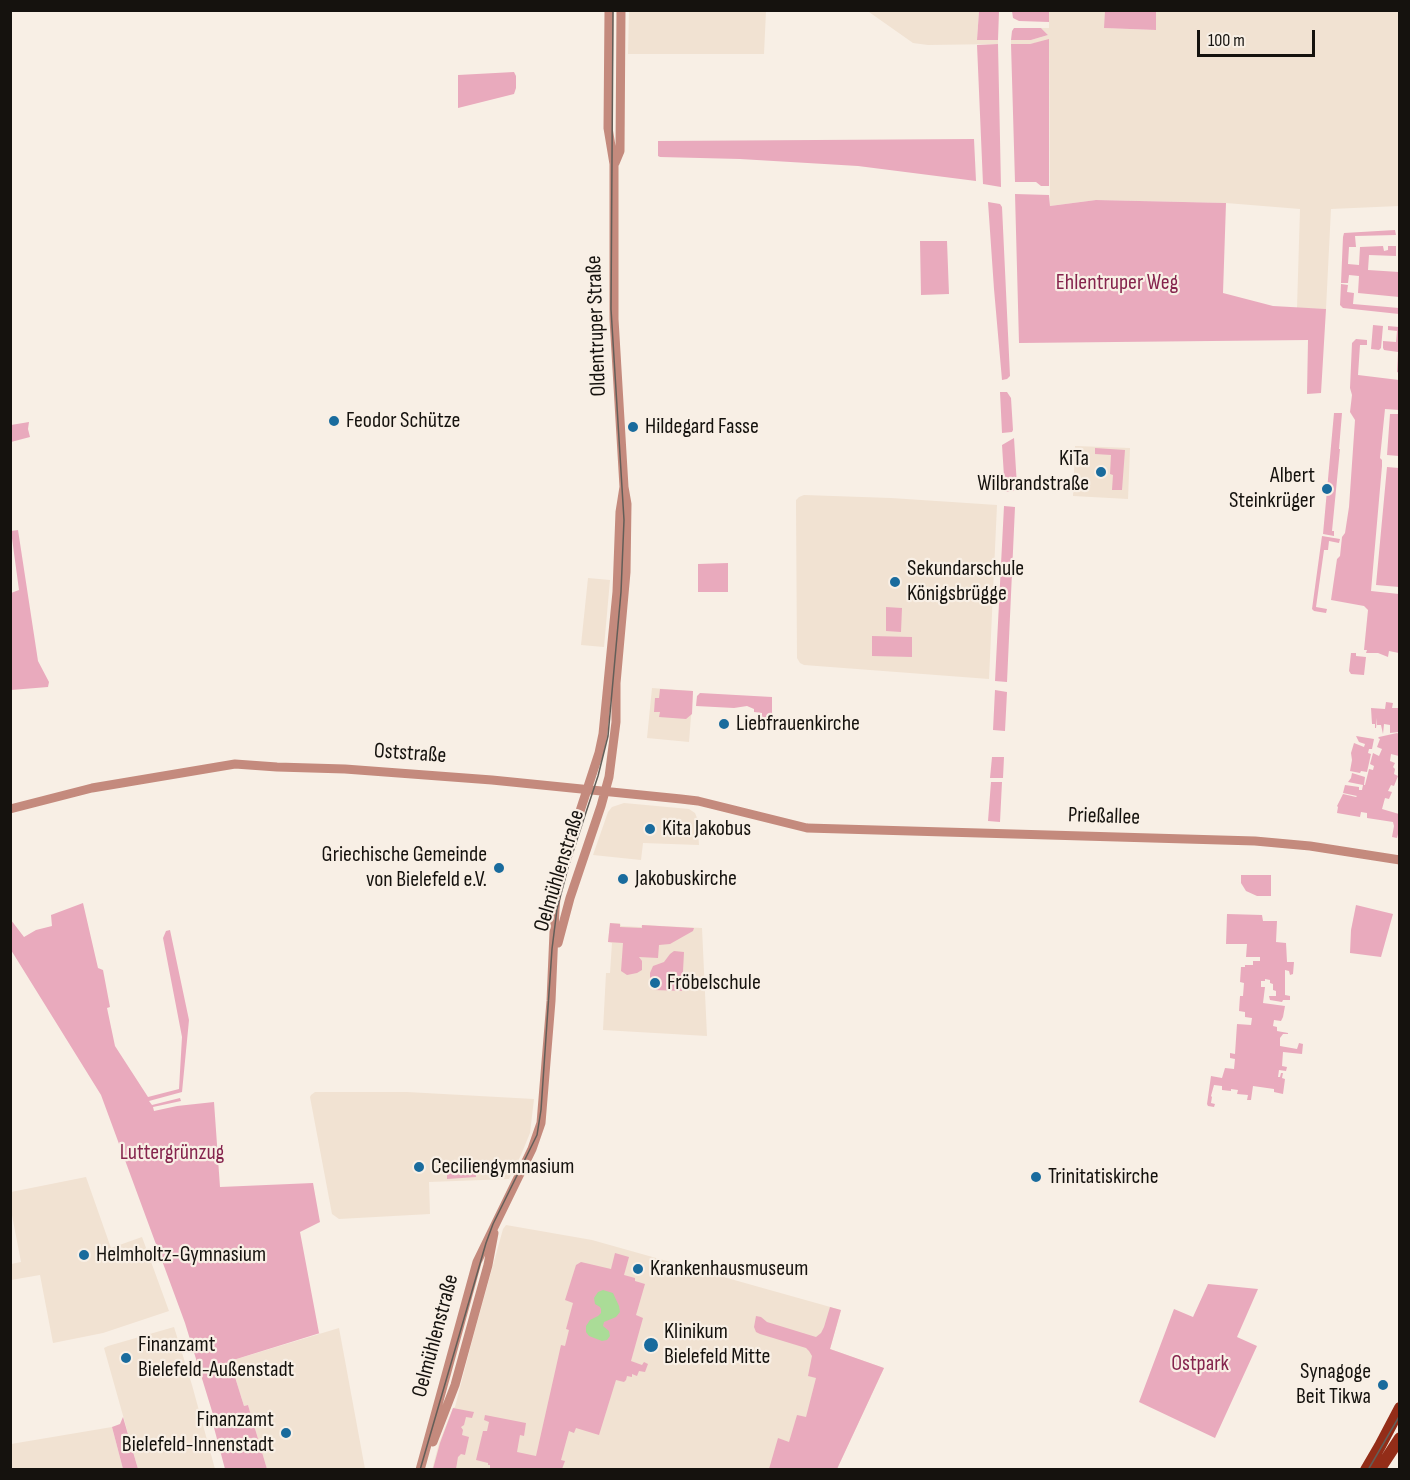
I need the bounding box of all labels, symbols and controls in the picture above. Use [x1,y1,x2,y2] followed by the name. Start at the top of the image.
[1200,18,1318,56] scale bar
[1208,30,1245,51] text: 100 m
[581,255,613,397] street label: Oldentruper Straße
[1056,270,1178,296] park label: Ehlentruper Weg
[346,408,460,434] place label: Feodor Schütze
[327,414,341,428] marker: Feodor Schütze
[645,414,759,440] place label: Hildegard Fasse
[626,420,640,434] marker: Hildegard Fasse
[977,446,1089,498] place label: KiTa Wilbrandstraße
[1229,463,1315,514] place label: Albert Steinkrüger
[1094,465,1108,479] marker: KiTa Wilbrandstraße
[1320,482,1334,496] marker: Albert Steinkrüger
[907,556,1024,608] place label: Sekundarschule Königsbrügge
[888,575,902,589] marker: Sekundarschule Königsbrügge
[736,711,860,737] place label: Liebfrauenkirche
[717,717,731,731] marker: Liebfrauenkirche
[373,738,447,770] street label: Oststraße
[1068,803,1140,831] street label: Prießallee
[529,807,591,935] street label: Oelmühlenstraße
[662,816,751,842] place label: Kita Jakobus
[643,822,657,836] marker: Kita Jakobus
[322,842,487,894] place label: Griechische Gemeinde von Bielefeld e.V.
[492,861,506,875] marker: Griechische Gemeinde von Bielefeld e.V.
[635,866,737,892] place label: Jakobuskirche
[616,872,630,886] marker: Jakobuskirche
[667,970,761,996] place label: Fröbelschule
[648,976,662,990] marker: Fröbelschule
[120,1140,224,1166] park label: Luttergrünzug
[431,1154,574,1180] place label: Ceciliengymnasium
[412,1160,426,1174] marker: Ceciliengymnasium
[1048,1164,1159,1190] place label: Trinitatiskirche
[1029,1170,1043,1184] marker: Trinitatiskirche
[96,1242,266,1268] place label: Helmholtz-Gymnasium
[77,1248,91,1262] marker: Helmholtz-Gymnasium
[650,1256,808,1282] place label: Krankenhausmuseum
[631,1262,645,1276] marker: Krankenhausmuseum
[407,1272,465,1400] street label: Oelmühlenstraße
[664,1319,770,1370] place label: Klinikum Bielefeld Mitte
[138,1332,294,1384] place label: Finanzamt Bielefeld-Außenstadt
[642,1336,660,1354] marker: Klinikum Bielefeld Mitte
[119,1351,133,1365] marker: Finanzamt Bielefeld-Außenstadt
[1171,1351,1229,1377] park label: Ostpark
[1296,1359,1371,1410] place label: Synagoge Beit Tikwa
[1376,1378,1390,1392] marker: Synagoge Beit Tikwa
[122,1407,274,1458] place label: Finanzamt Bielefeld-Innenstadt
[279,1426,293,1440] marker: Finanzamt Bielefeld-Innenstadt

